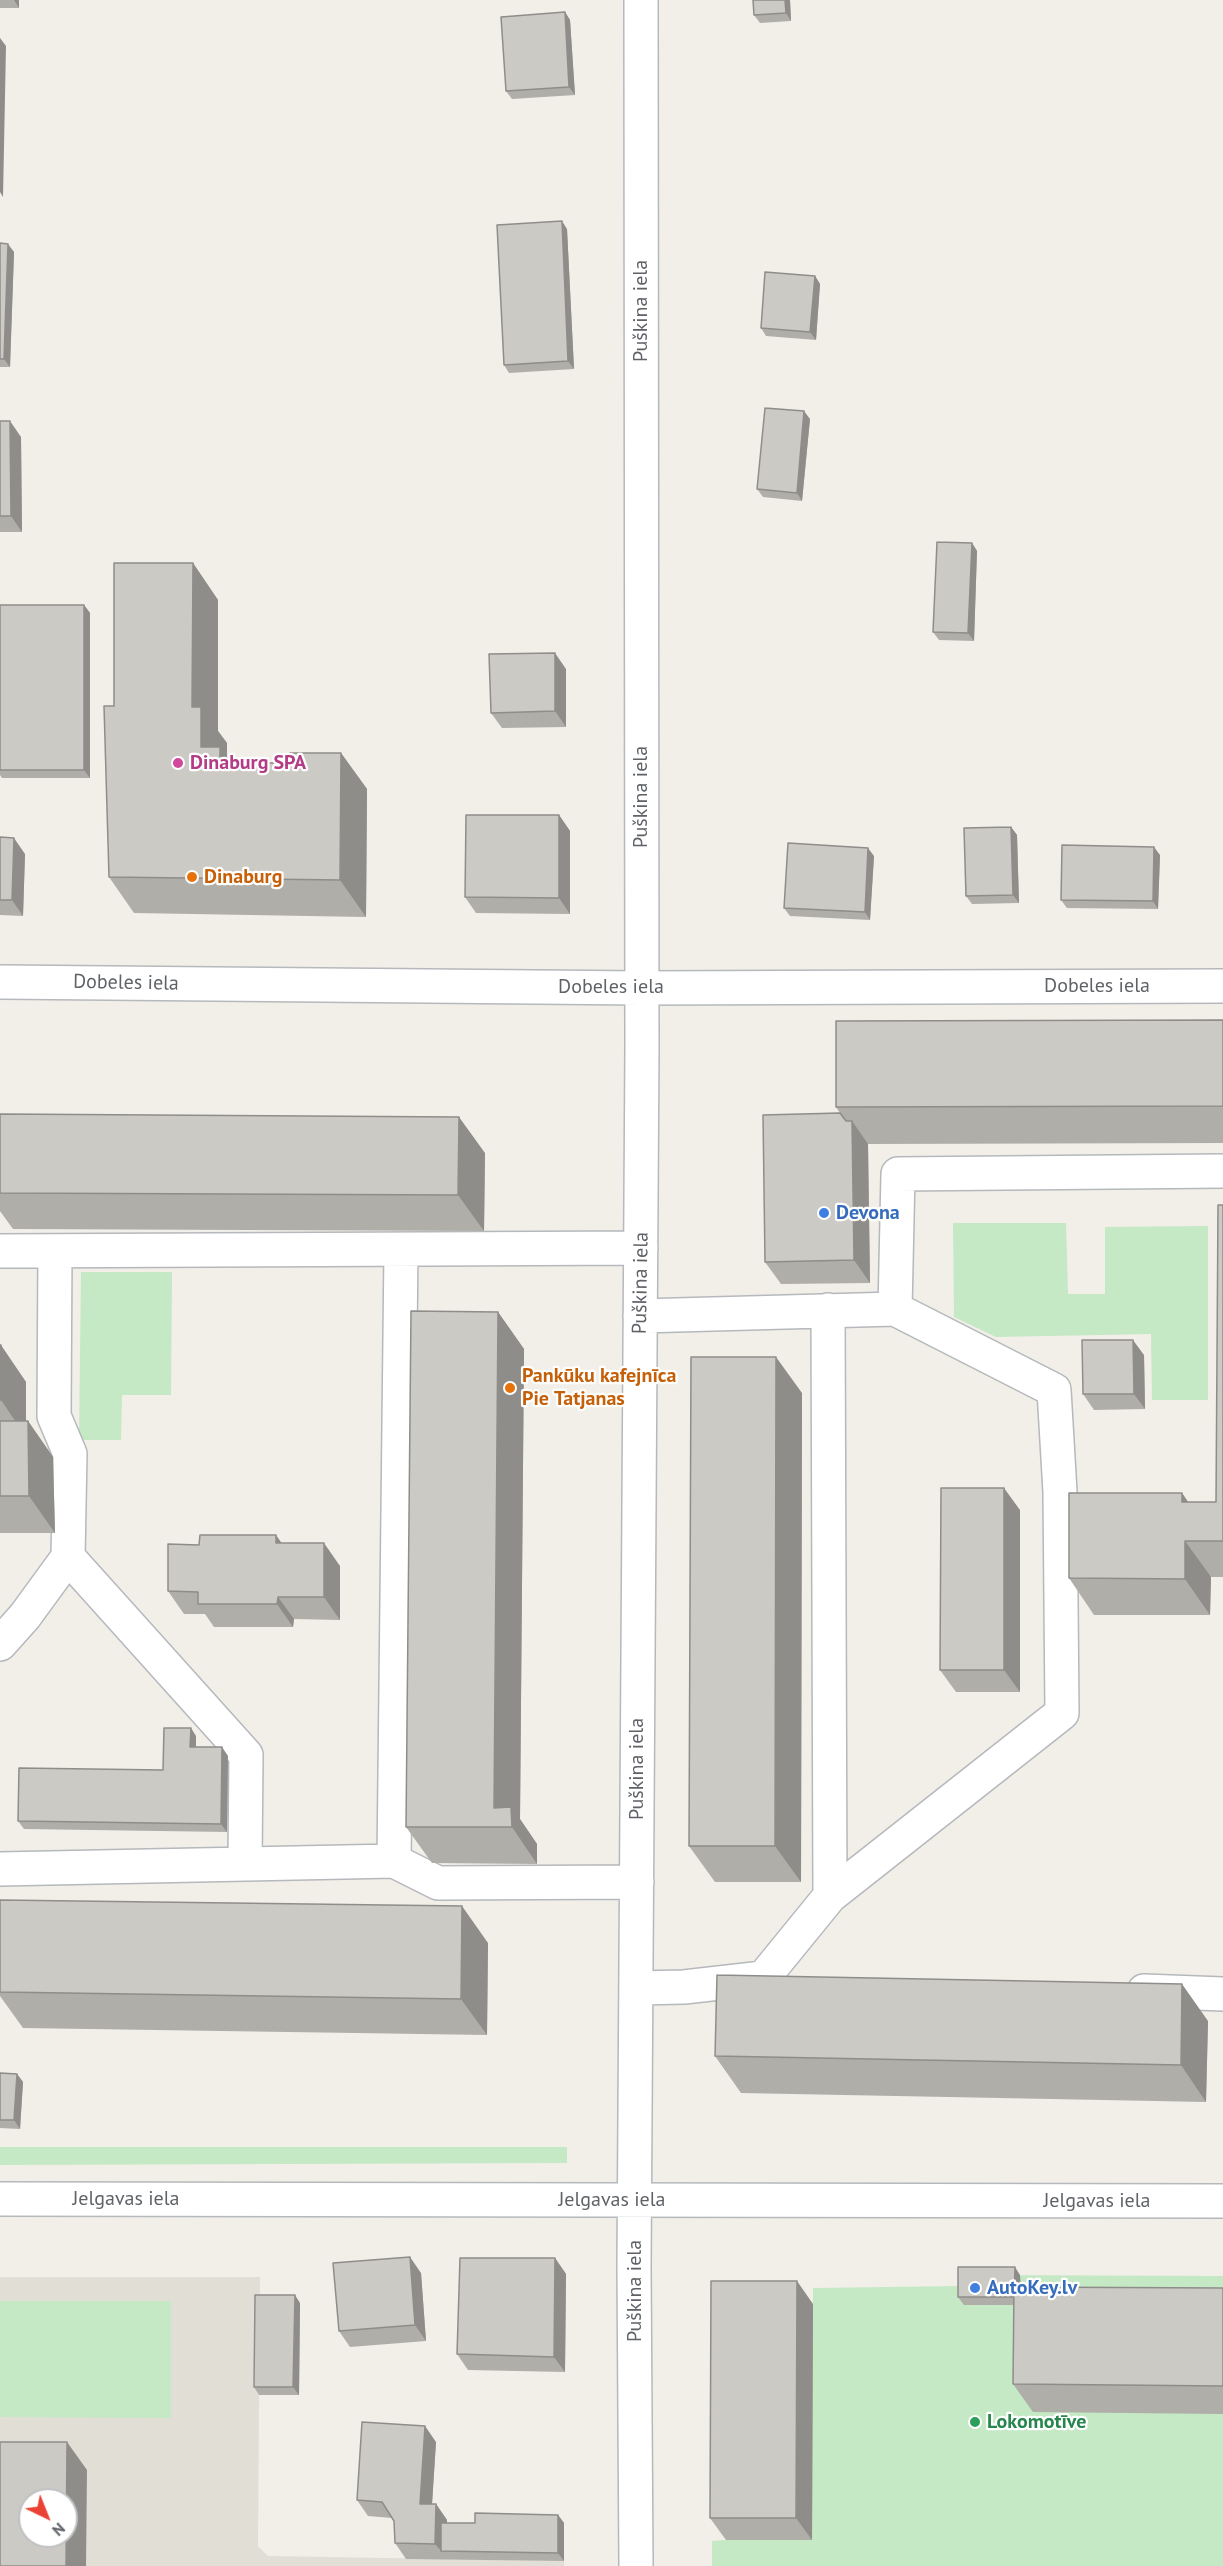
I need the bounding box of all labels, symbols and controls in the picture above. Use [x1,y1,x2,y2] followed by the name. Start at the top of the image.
[629,260,653,362] street label: Puškina iela
[629,746,653,848] street label: Puškina iela
[190,751,306,775] place label: Dinaburg SPA
[171,756,185,770] marker: Dinaburg SPA
[204,865,282,889] place label: Dinaburg
[185,870,199,884] marker: Dinaburg
[73,970,179,996] street label: Dobeles iela
[1044,974,1150,998] street label: Dobeles iela
[558,975,664,999] street label: Dobeles iela
[836,1201,900,1225] place label: Devona
[817,1206,831,1220] marker: Devona
[628,1232,654,1334] street label: Puškina iela
[522,1364,676,1411] place label: Pankūku kafejnīca Pie Tatjanas
[503,1381,517,1395] marker: Pankūku kafejnīca Pie Tatjanas
[625,1718,649,1820] street label: Puškina iela
[72,2187,180,2211] street label: Jelgavas iela
[558,2188,666,2212] street label: Jelgavas iela
[1043,2189,1151,2213] street label: Jelgavas iela
[623,2240,647,2342] street label: Puškina iela
[987,2276,1077,2300] place label: AutoKey.lv
[968,2281,982,2295] marker: AutoKey.lv
[987,2410,1086,2434] place label: Lokomotīve
[968,2415,982,2429] marker: Lokomotīve
[18,2488,78,2548] north arrow
[48,2519,70,2541] text: N

